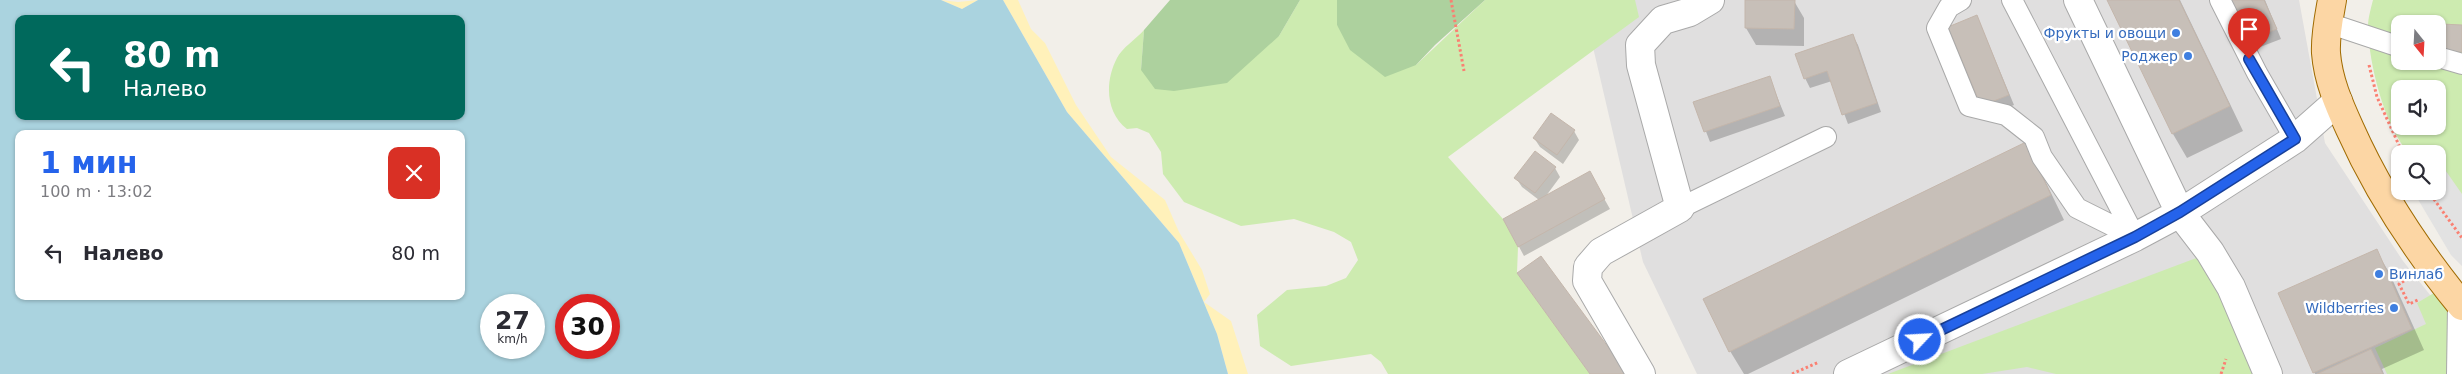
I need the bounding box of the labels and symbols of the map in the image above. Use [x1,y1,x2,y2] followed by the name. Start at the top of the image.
[2228,8,2270,59] pin
[2391,15,2446,70] north arrow
[2043,25,2166,41] place label: Фрукты и овощи
[2170,27,2182,39] marker: Фрукты и овощи
[2121,48,2178,64] place label: Роджер
[2182,50,2194,62] marker: Роджер
[2389,266,2443,282] place label: Винлаб
[2373,268,2385,280] marker: Винлаб
[555,294,620,359] speed limit sign: 30
[2305,300,2384,316] place label: Wildberries
[2388,302,2400,314] marker: Wildberries
[1893,313,1945,365] position arrow

